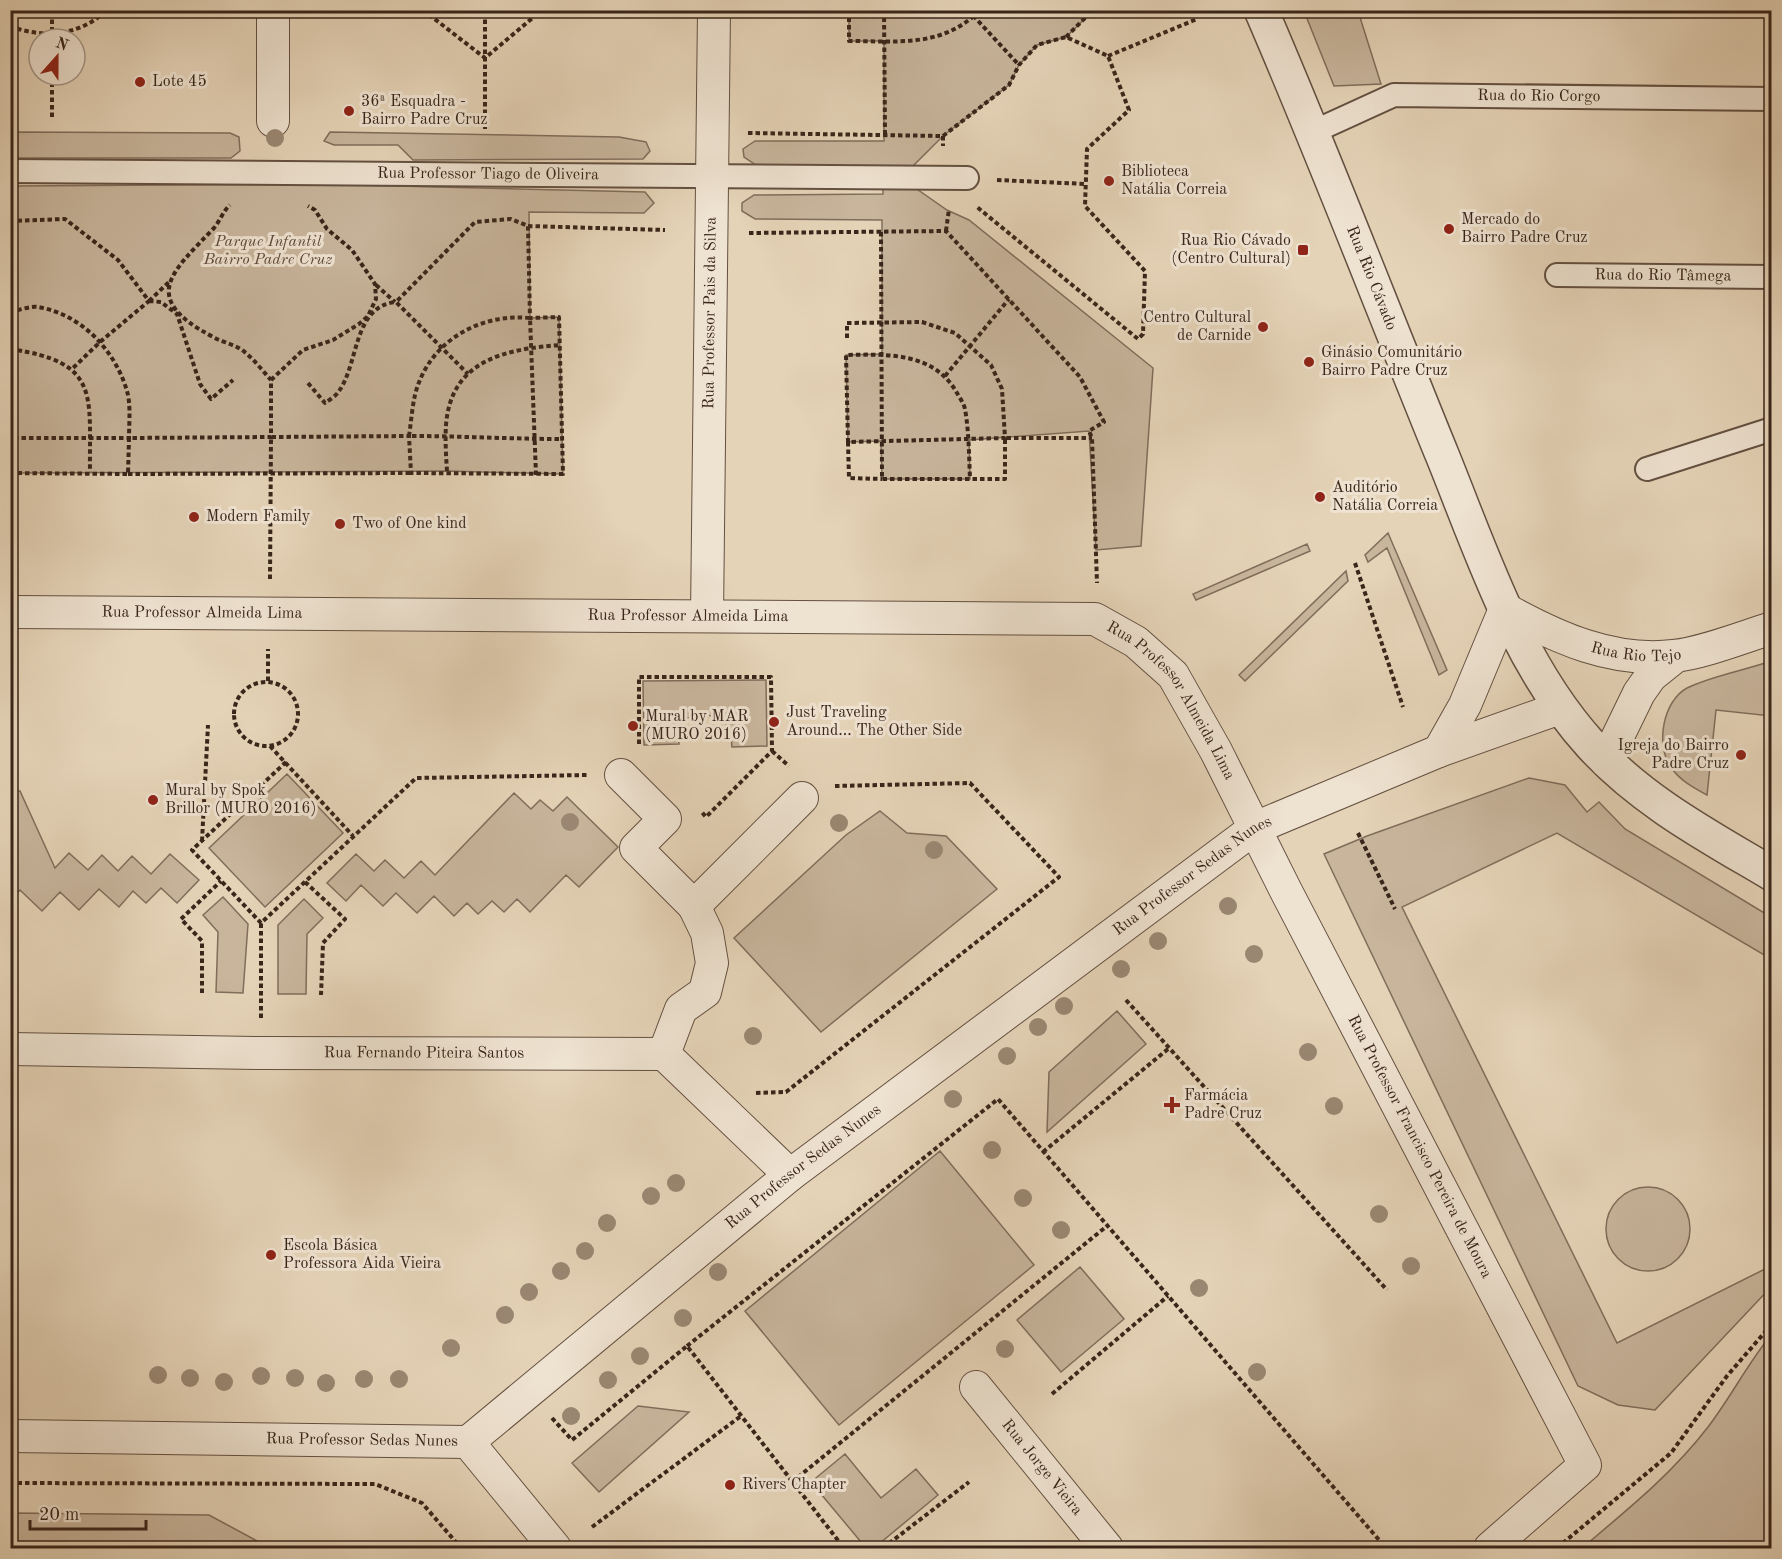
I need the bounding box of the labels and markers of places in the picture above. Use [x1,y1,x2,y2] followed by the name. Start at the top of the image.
[152,74,207,90] place label: Lote 45
[133,75,147,89] marker: Lote 45
[361,94,488,128] place label: 36ª Esquadra - Bairro Padre Cruz
[342,104,356,118] marker: 36ª Esquadra - Bairro Padre Cruz
[1121,164,1227,198] place label: Biblioteca Natália Correia
[1102,174,1116,188] marker: Biblioteca Natália Correia
[1461,212,1588,246] place label: Mercado do Bairro Padre Cruz
[1442,222,1456,236] marker: Mercado do Bairro Padre Cruz
[1171,233,1291,267] place label: Rua Rio Cávado (Centro Cultural)
[1296,243,1310,257] marker: Rua Rio Cávado (Centro Cultural)
[1143,310,1251,344] place label: Centro Cultural de Carnide
[1256,320,1270,334] marker: Centro Cultural de Carnide
[1321,345,1462,379] place label: Ginásio Comunitário Bairro Padre Cruz
[1302,355,1316,369] marker: Ginásio Comunitário Bairro Padre Cruz
[1332,480,1438,514] place label: Auditório Natália Correia
[1313,490,1327,504] marker: Auditório Natália Correia
[206,509,311,525] place label: Modern Family
[187,510,201,524] marker: Modern Family
[352,516,467,532] place label: Two of One kind
[333,517,347,531] marker: Two of One kind
[786,705,962,739] place label: Just Traveling Around… The Other Side
[645,709,748,743] place label: Mural by MAR (MURO 2016)
[767,715,781,729] marker: Just Traveling Around… The Other Side
[626,719,640,733] marker: Mural by MAR (MURO 2016)
[1618,738,1729,772] place label: Igreja do Bairro Padre Cruz
[1734,748,1748,762] marker: Igreja do Bairro Padre Cruz
[165,783,317,817] place label: Mural by Spok Brillor (MURO 2016)
[146,793,160,807] marker: Mural by Spok Brillor (MURO 2016)
[1184,1088,1262,1122] place label: Farmácia Padre Cruz
[1165,1098,1179,1112] marker: Farmácia Padre Cruz
[283,1238,441,1272] place label: Escola Básica Professora Aida Vieira
[264,1248,278,1262] marker: Escola Básica Professora Aida Vieira
[742,1477,846,1493] place label: Rivers Chapter
[723,1478,737,1492] marker: Rivers Chapter

